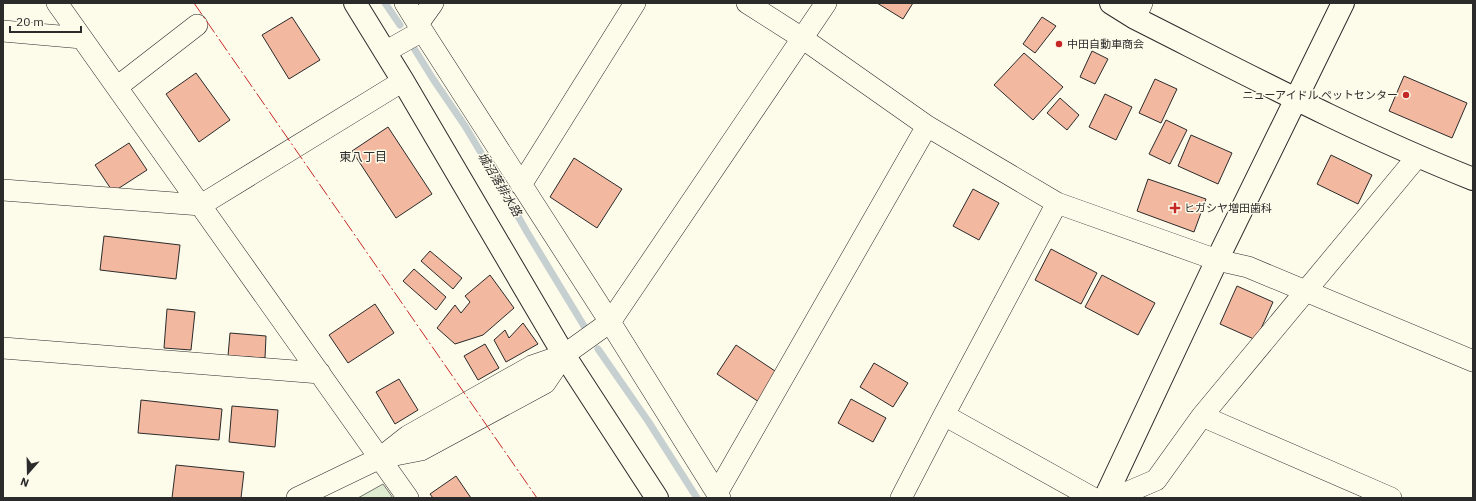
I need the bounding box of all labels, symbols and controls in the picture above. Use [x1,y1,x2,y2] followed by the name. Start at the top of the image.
[10,8,81,34] scale bar
[16,14,44,29] text: 20 m
[1067,37,1144,51] place label: 中田自動車商会
[1054,39,1064,49] marker: 中田自動車商会
[1242,88,1398,102] place label: ニューアイドル ペットセンター
[1401,90,1411,100] marker: ニューアイドル ペットセンター
[339,149,387,164] district label: 東八丁目
[475,149,525,220] water label: 城沼落排水路
[1184,201,1272,215] place label: ヒガシヤ増田歯科
[1169,202,1181,214] marker: ヒガシヤ増田歯科
[8,453,48,493] north arrow
[18,474,31,490] text: N

